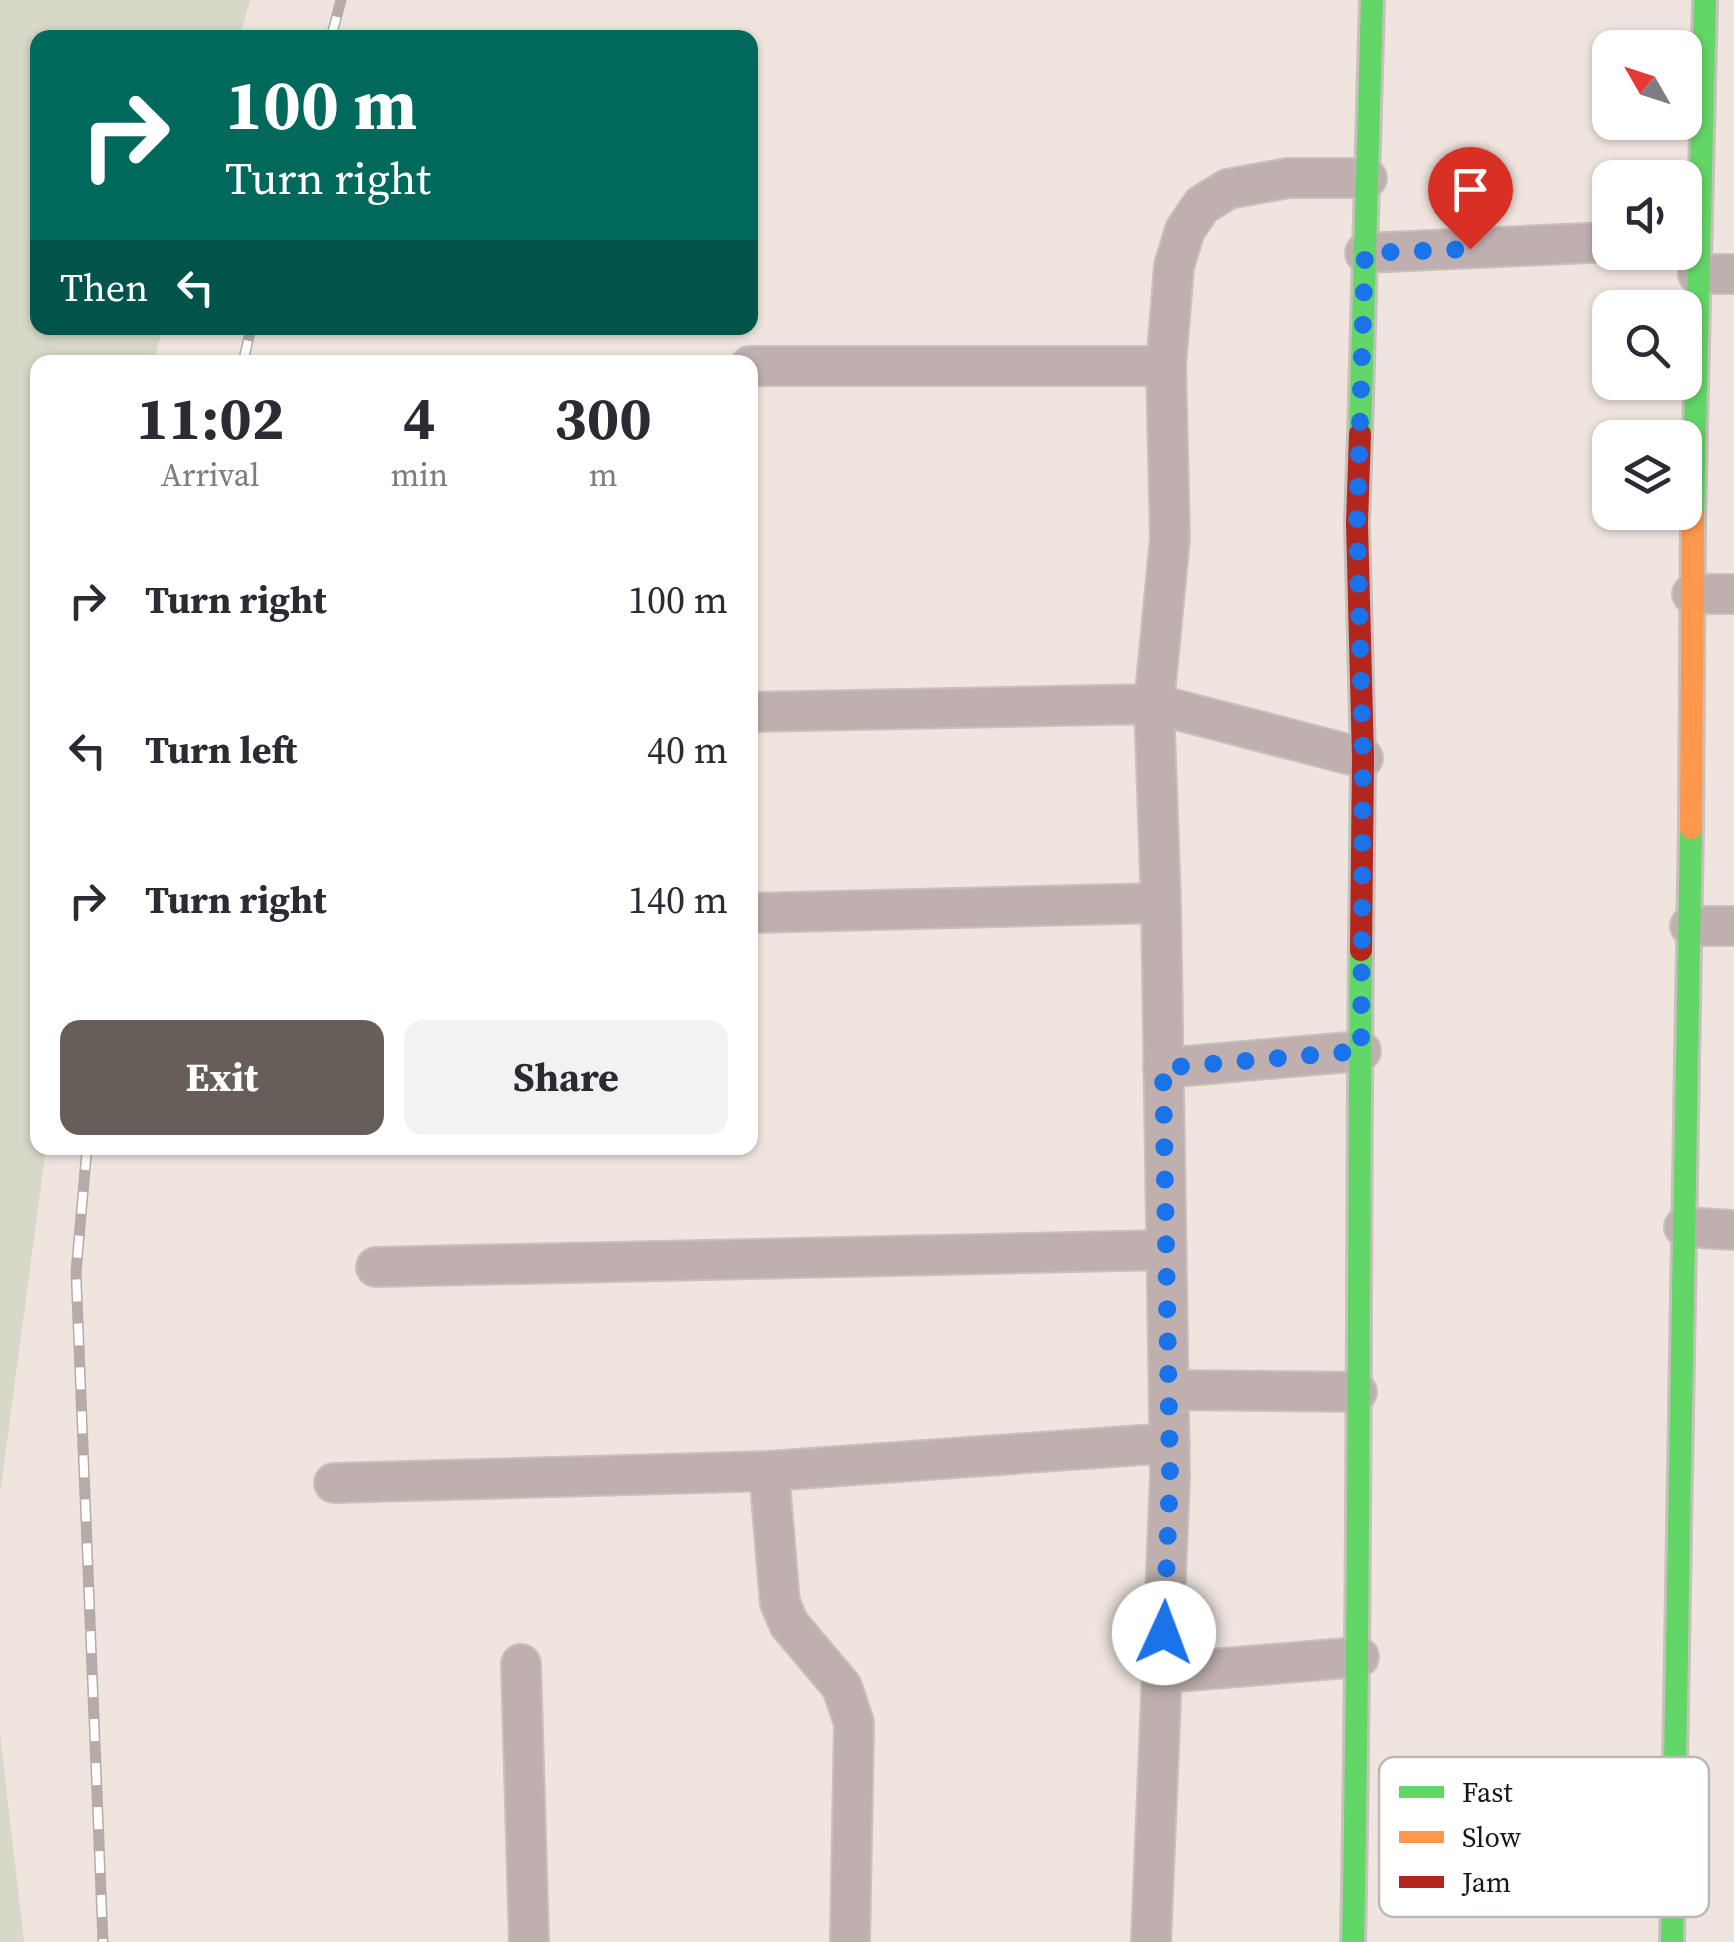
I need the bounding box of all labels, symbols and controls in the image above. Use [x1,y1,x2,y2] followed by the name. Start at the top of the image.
[1592,30,1702,140] north arrow
[1592,30,1702,530] map controls
[225,56,417,152] text: 100 m
[60,70,190,200] icon: right
[225,147,431,209] text: Turn right
[1428,147,1513,250] pin
[1592,160,1702,270] button: sound
[1443,162,1498,217] icon: arrive
[168,260,223,315] icon: left
[60,262,148,314] text: Then
[1592,290,1702,400] button: search
[136,377,284,459] text: 11:02
[403,377,436,459] text: 4
[554,377,652,459] text: 300
[1592,420,1702,530] button: layers
[161,453,260,497] text: Arrival
[390,453,448,497] text: min
[589,453,617,497] text: m
[60,573,115,628] icon: right
[145,574,327,626] text: Turn right
[628,574,728,626] text: 100 m
[60,723,115,778] icon: left
[145,724,297,776] text: Turn left
[647,724,728,776] text: 40 m
[60,873,115,928] icon: right
[145,874,327,926] text: Turn right
[628,874,728,926] text: 140 m
[60,1020,384,1135] button: Exit
[404,1020,728,1135] button: Share
[1112,1581,1216,1685] position arrow
[1379,1757,1709,1917] legend
[1462,1773,1513,1811] text: Fast
[1462,1818,1522,1856] text: Slow
[1461,1863,1511,1901] text: Jam

